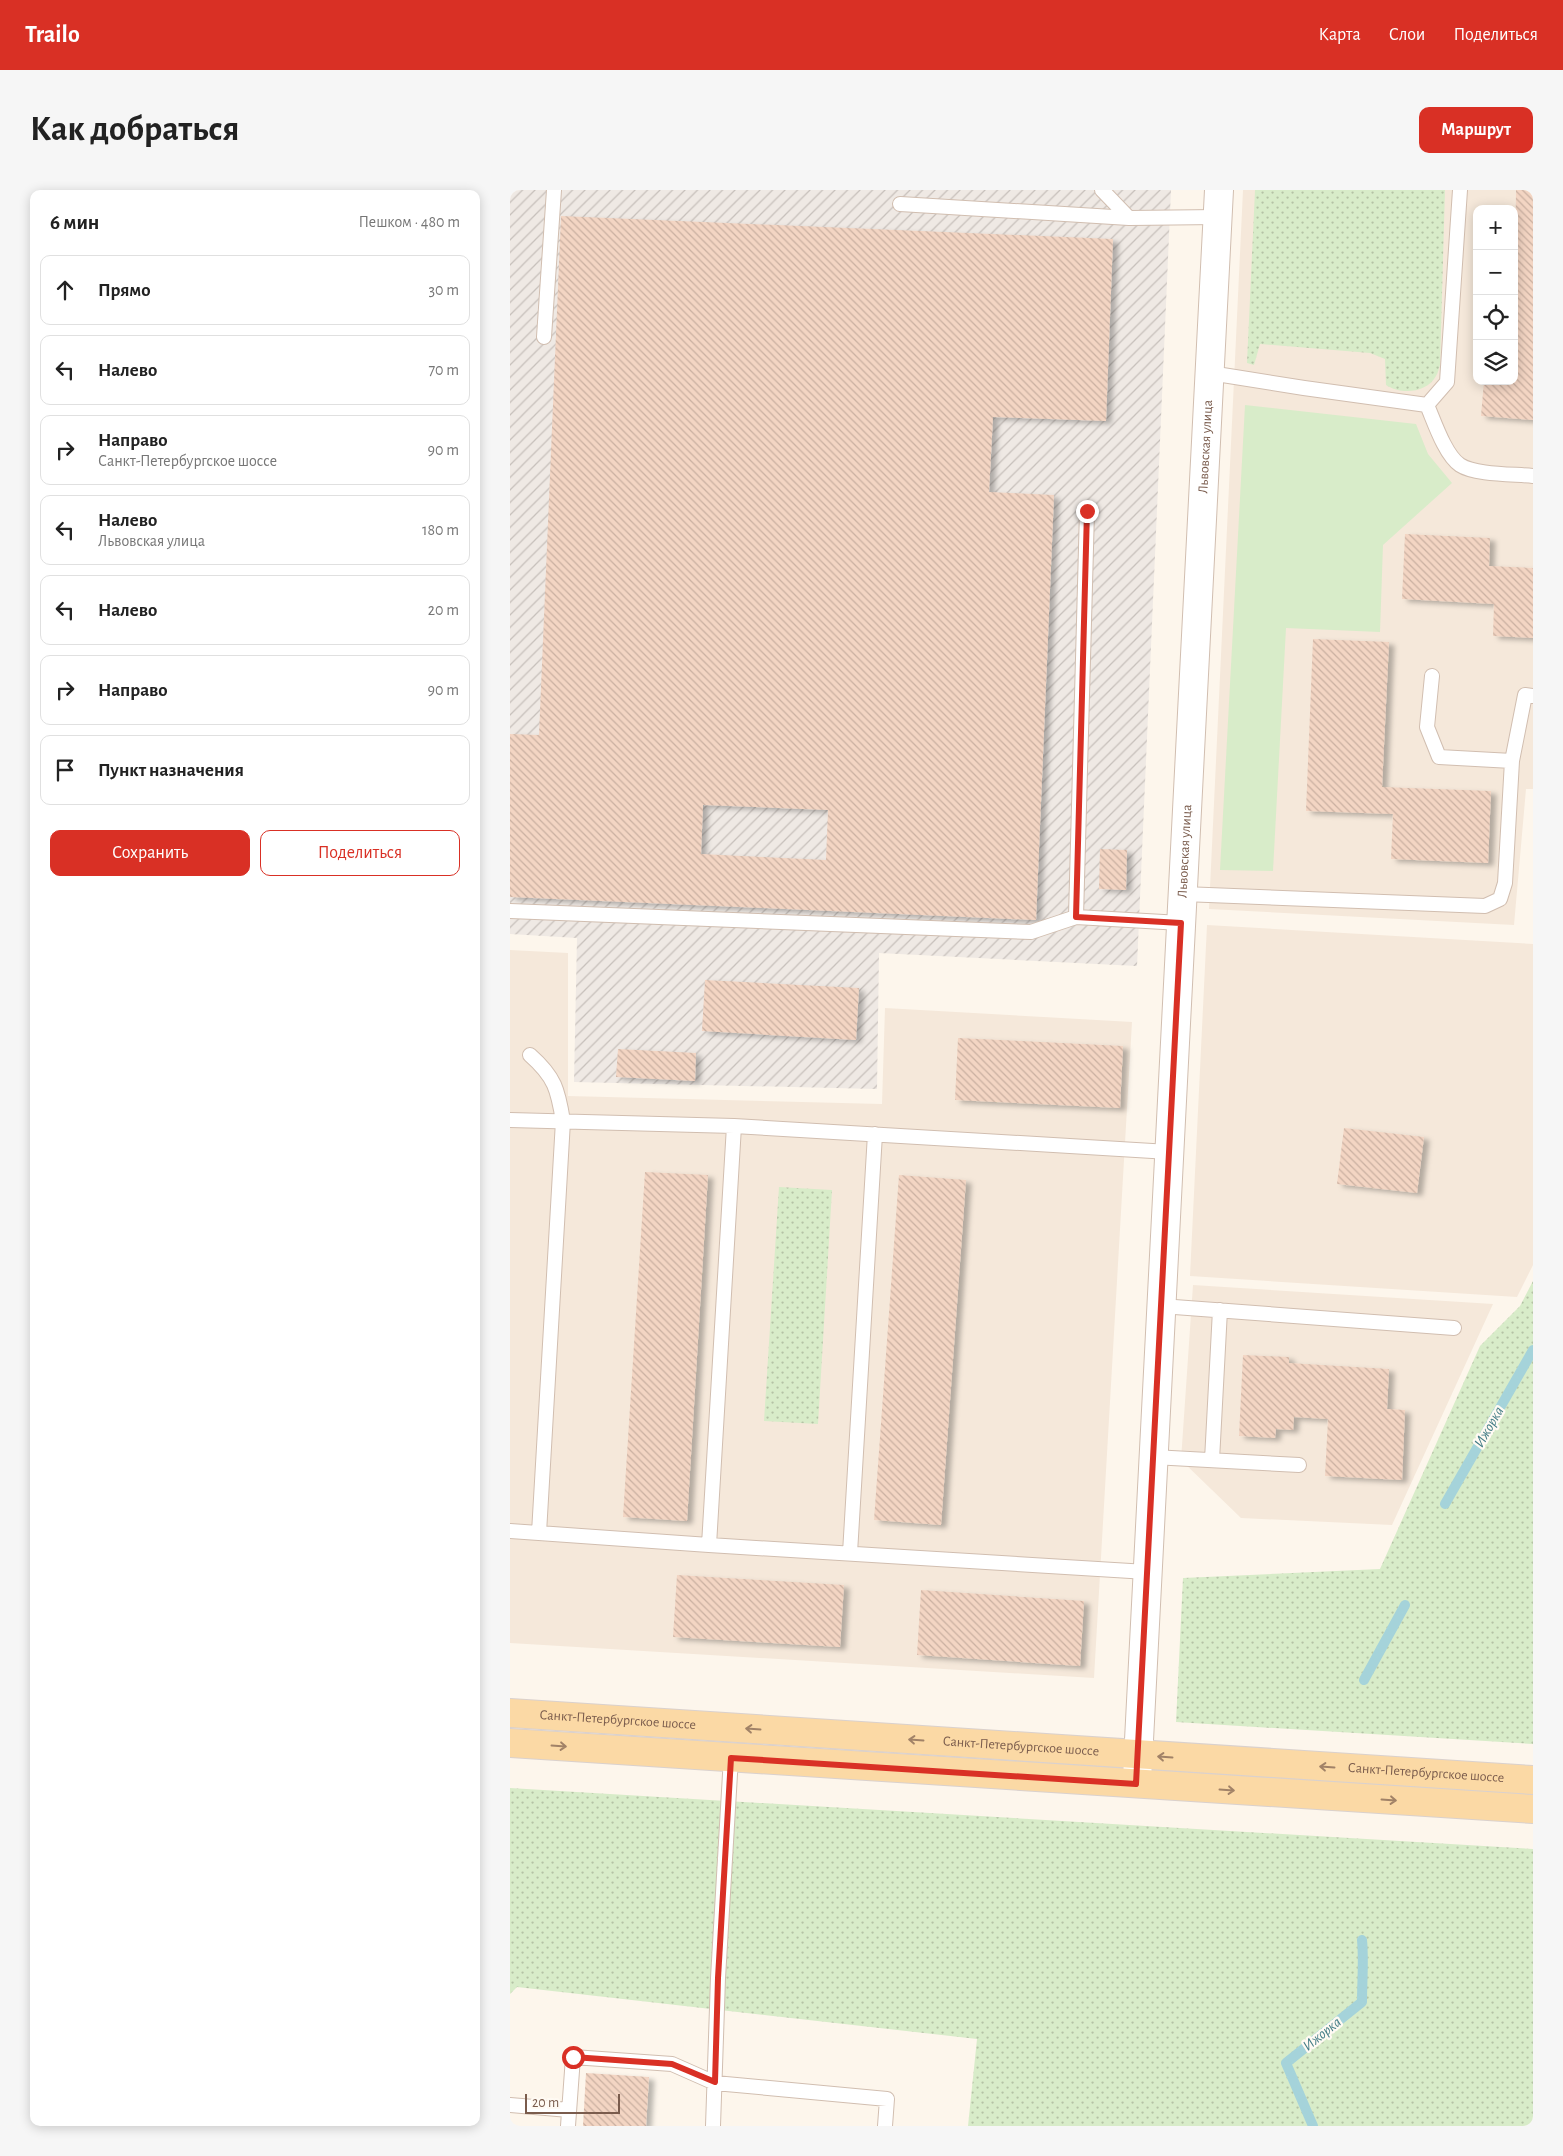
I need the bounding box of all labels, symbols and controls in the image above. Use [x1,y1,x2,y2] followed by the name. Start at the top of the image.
[25,23,80,47] text: Trailo
[1319,26,1361,44] text: Карта
[1389,26,1425,44] text: Слои
[1453,26,1538,44] text: Поделиться
[1419,107,1533,153] button: Маршрут
[30,112,239,147] text: Как добраться
[1473,205,1518,385] map controls
[1473,205,1518,250] button: +
[50,212,99,233] text: 6 мин
[359,214,460,230] text: Пешком · 480 m
[1473,250,1518,295] button: −
[51,276,79,304] icon: ahead
[98,281,151,300] text: Прямо
[429,282,459,298] text: 30 m
[1473,295,1518,340] button: locate
[1473,340,1518,385] button: layers
[51,356,79,384] icon: left
[98,361,157,380] text: Налево
[428,362,459,378] text: 70 m
[1196,399,1215,494] street label: Львовская улица
[98,431,168,450] text: Направо
[51,436,79,464] icon: right
[428,442,459,458] text: 90 m
[98,453,277,469] text: Санкт-Петербургское шоссе
[1076,500,1099,523] route end
[98,511,157,530] text: Налево
[51,516,79,544] icon: left
[422,522,459,538] text: 180 m
[98,533,205,549] text: Львовская улица
[51,596,79,624] icon: left
[98,601,157,620] text: Налево
[428,602,459,618] text: 20 m
[51,676,79,704] icon: right
[98,681,168,700] text: Направо
[428,682,459,698] text: 90 m
[51,756,79,784] icon: arrive
[98,761,244,780] text: Пункт назначения
[1175,803,1194,898] street label: Львовская улица
[50,830,250,876] button: Сохранить
[260,830,460,876] button: Поделиться
[1472,1404,1506,1450] water label: Ижорка
[539,1708,696,1732] street label: Санкт-Петербургское шоссе
[746,1725,762,1734] one-way arrow
[942,1734,1100,1759] street label: Санкт-Петербургское шоссе
[908,1736,924,1745] one-way arrow
[550,1742,566,1751] one-way arrow
[1157,1752,1173,1761] one-way arrow
[1347,1761,1505,1785] street label: Санкт-Петербургское шоссе
[1319,1763,1335,1772] one-way arrow
[1219,1785,1235,1794] one-way arrow
[1381,1796,1397,1805] one-way arrow
[1300,2014,1344,2054] water label: Ижорка
[562,2046,585,2069] route start
[525,2091,620,2114] scale bar
[532,2096,559,2110] text: 20 m

